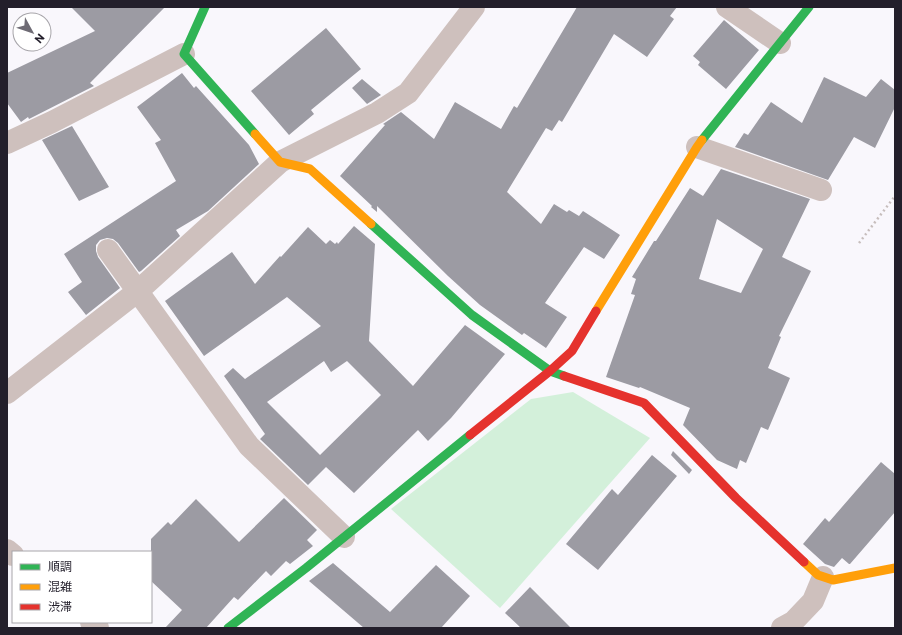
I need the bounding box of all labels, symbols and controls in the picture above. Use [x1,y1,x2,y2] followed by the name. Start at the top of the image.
[12,12,52,52] north arrow
[32,31,48,46] text: N
[12,551,152,623] legend
[48,559,72,573] text: 順調
[48,579,72,593] text: 混雑
[48,599,72,613] text: 渋滞

